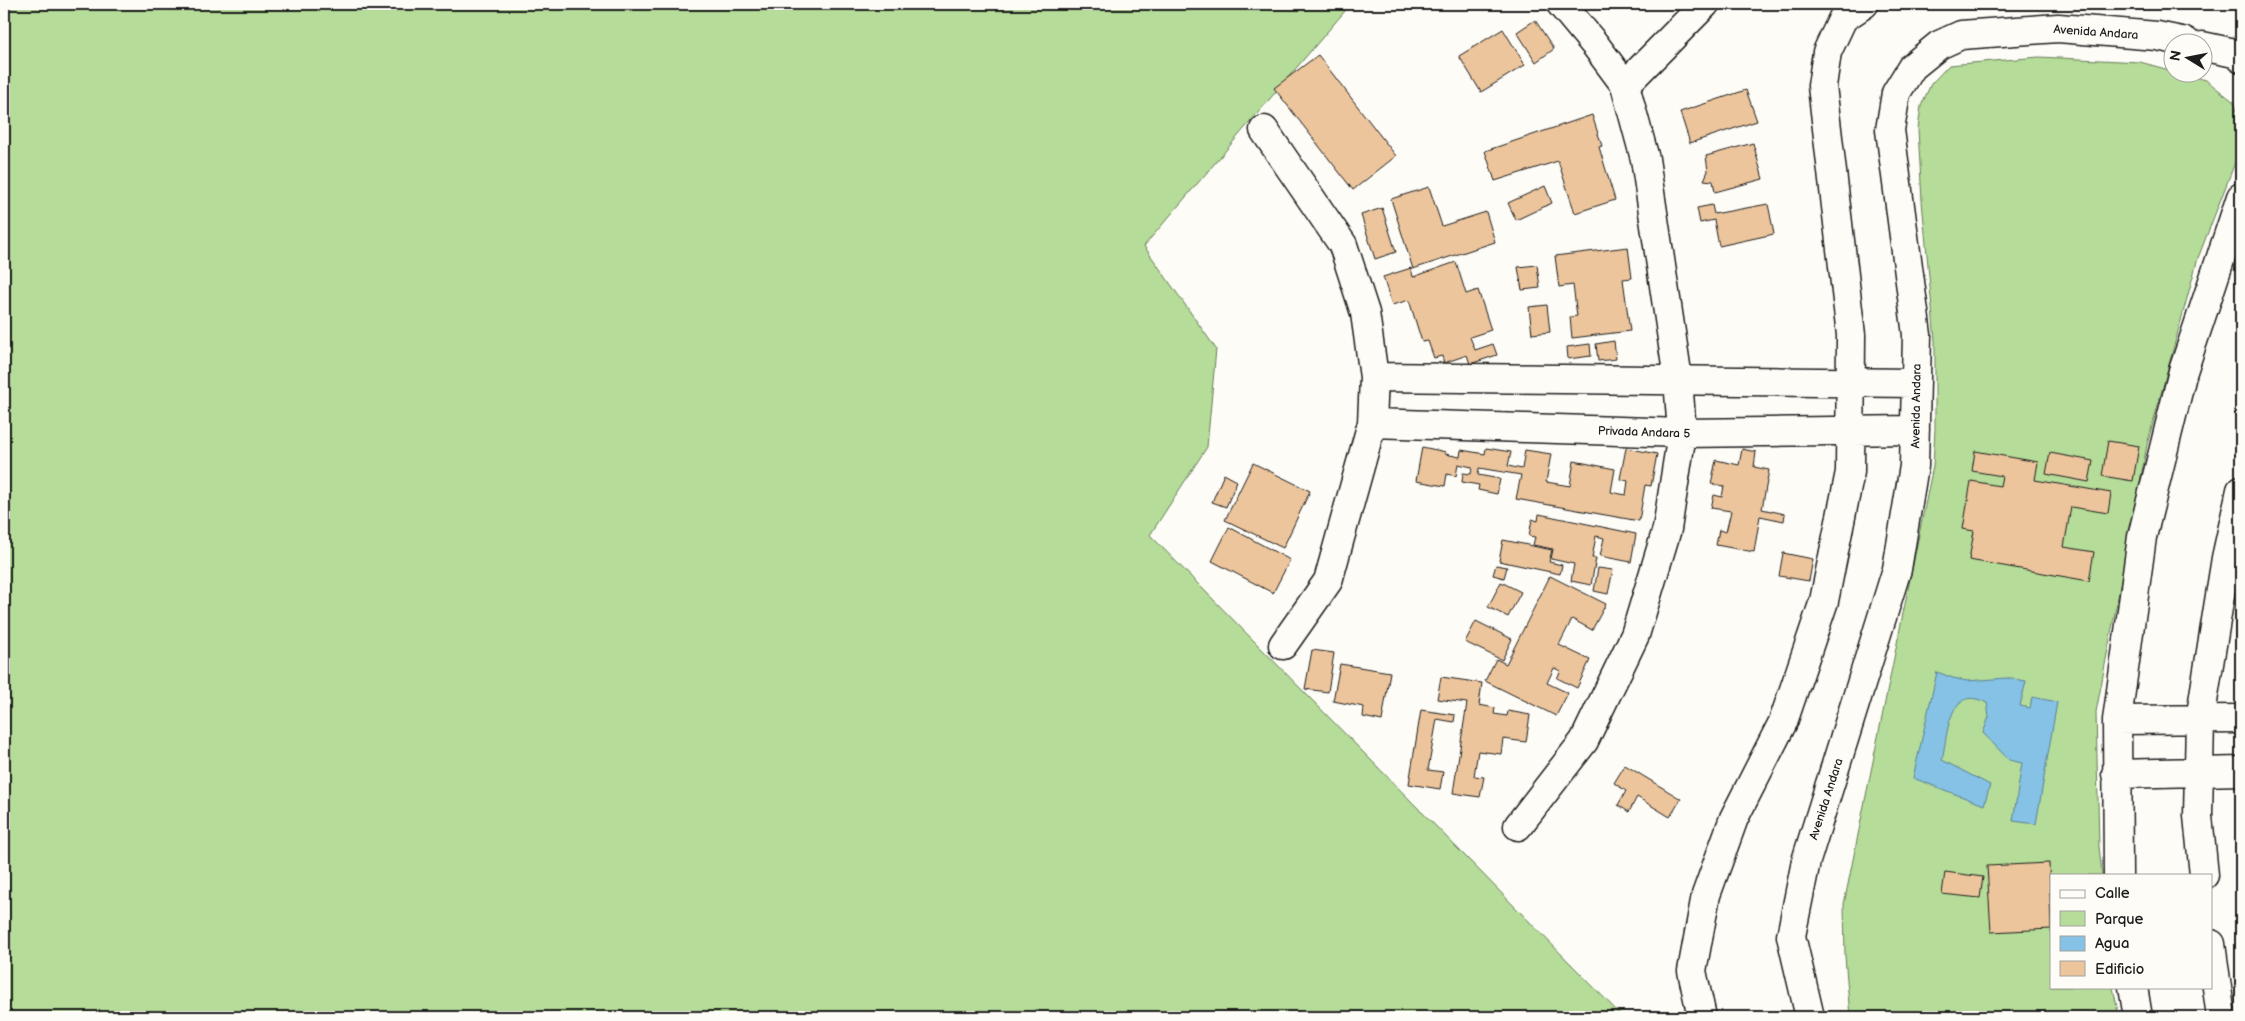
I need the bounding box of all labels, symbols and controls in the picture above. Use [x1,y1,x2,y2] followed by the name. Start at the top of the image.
[2053,22,2139,43] street label: Avenida Andara
[2162,32,2212,82] north arrow
[2166,49,2185,62] text: N
[1908,363,1925,449] street label: Avenida Andara
[1598,423,1691,442] street label: Privada Andara 5
[1806,756,1847,842] street label: Avenida Andara
[2050,874,2212,988] legend
[2095,884,2130,903] text: Calle
[2095,910,2144,929] text: Parque
[2095,934,2129,953] text: Agua
[2095,960,2144,979] text: Edificio

